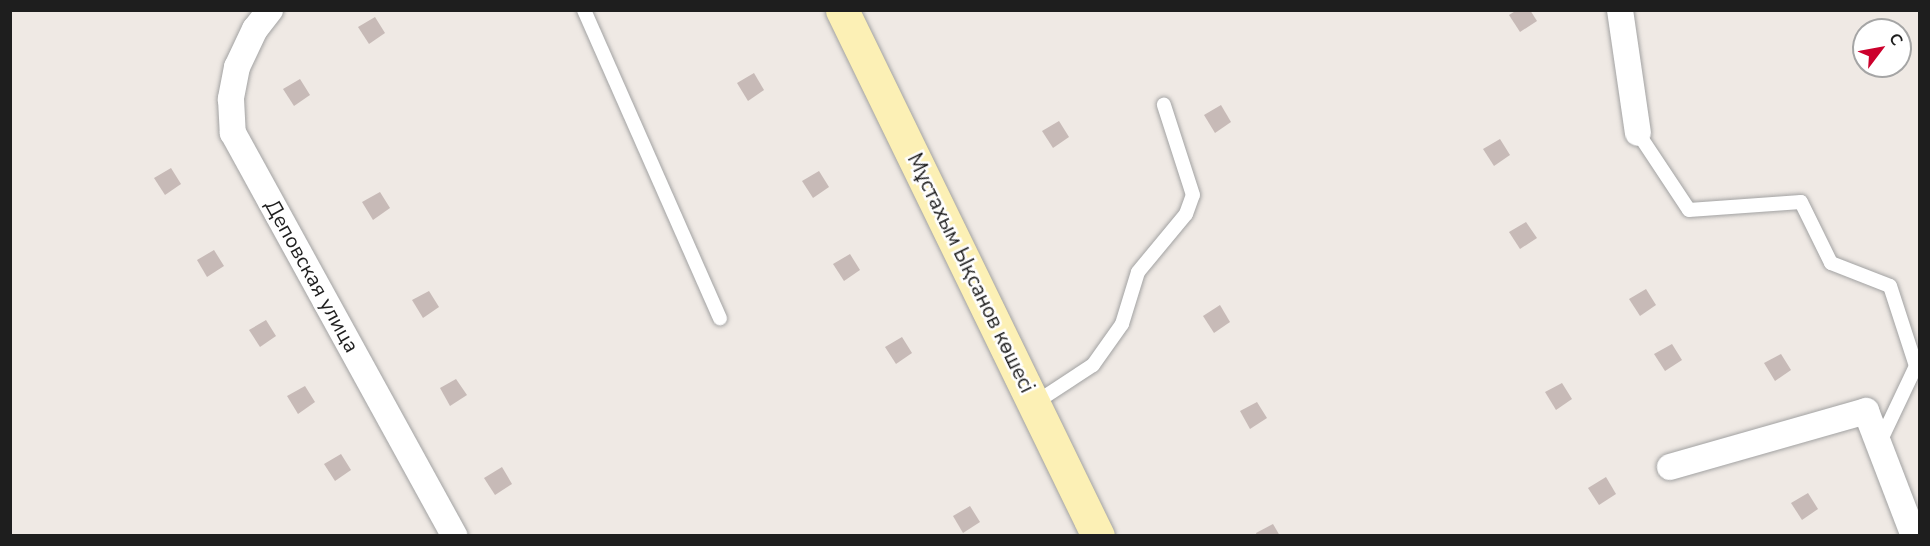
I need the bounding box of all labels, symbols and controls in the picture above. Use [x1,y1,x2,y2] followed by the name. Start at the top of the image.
[1852,18,1912,78] north arrow
[1883,29,1908,50] text: С
[902,149,1040,397] street label: Мұстахым Ықсанов көшесі
[260,195,364,357] street label: Деповская улица

